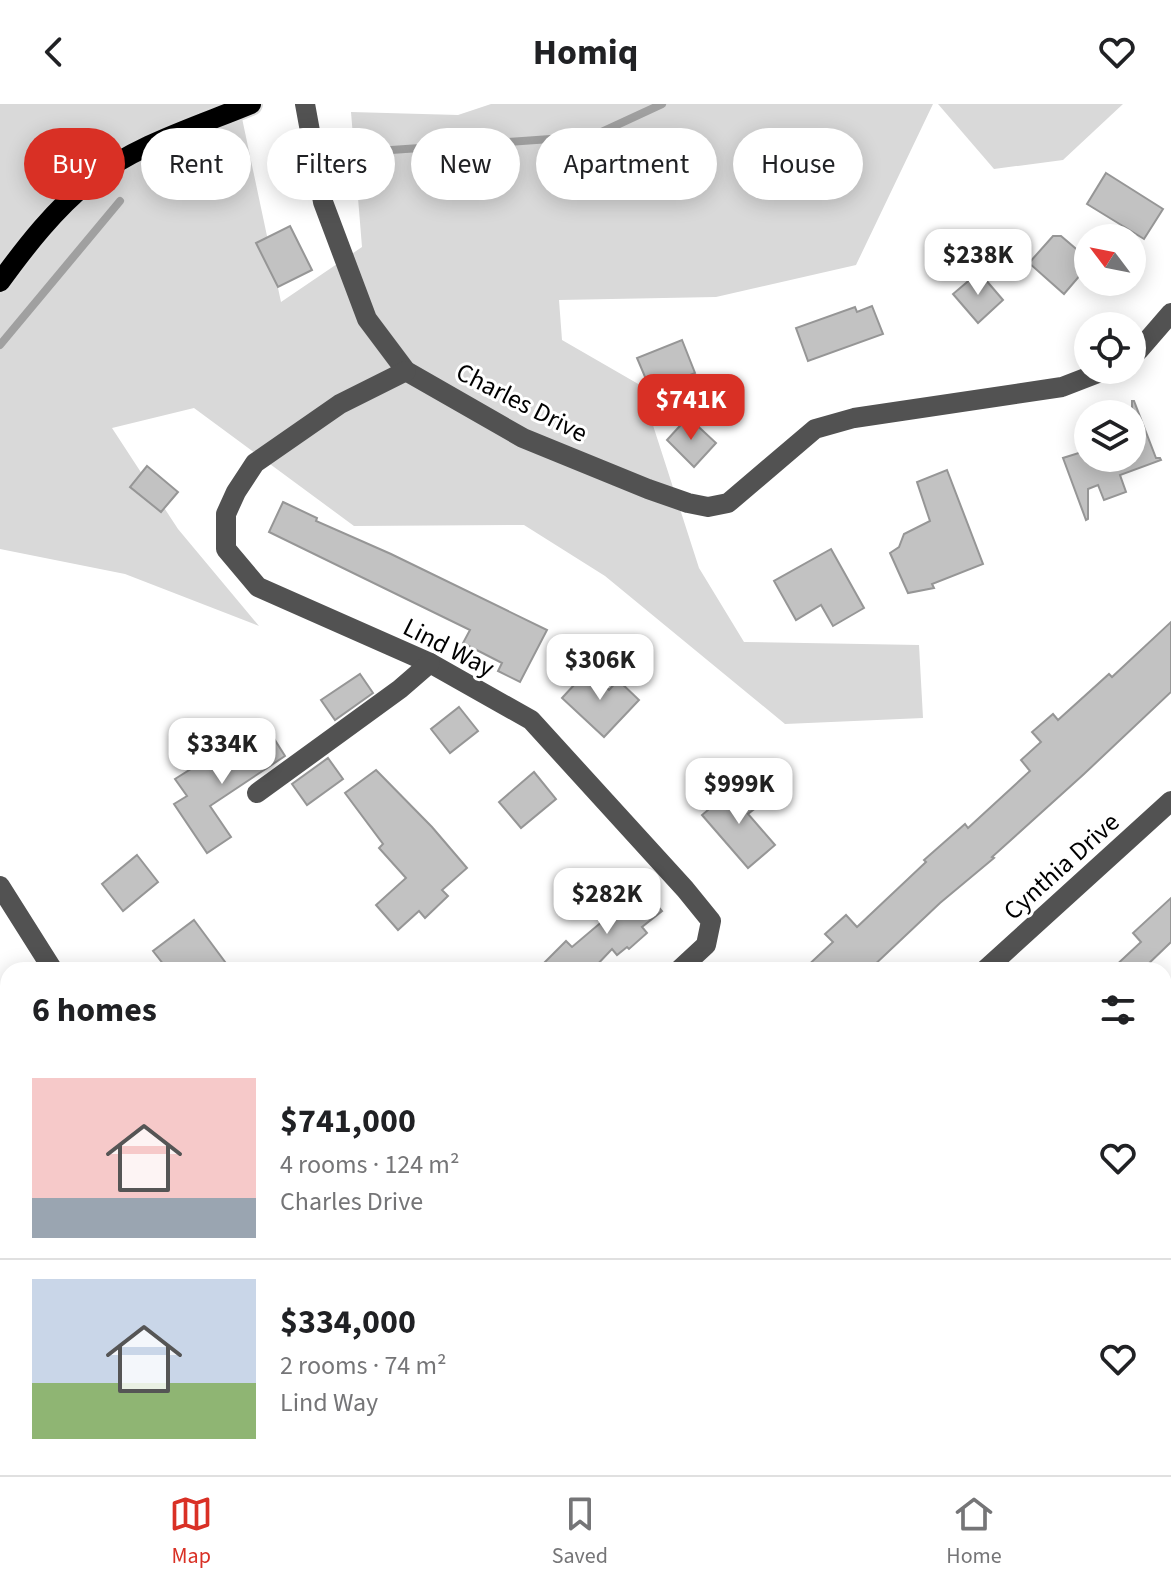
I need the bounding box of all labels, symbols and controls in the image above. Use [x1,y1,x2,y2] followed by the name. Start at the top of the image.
[533,27,638,78] text: Homiq
[32,30,76,74] icon: back
[1095,30,1139,74] icon: heart
[24,128,125,200] chip: Buy
[141,128,251,200] chip: Rent
[267,128,395,200] chip: Filters
[411,128,520,200] chip: New
[536,128,717,200] chip: Apartment
[733,128,863,200] chip: House
[1074,224,1146,296] north arrow
[1074,224,1146,472] map controls
[922,229,1034,297] pin: $238K
[943,236,1013,273] text: $238K
[1074,312,1146,384] button: locate
[450,353,594,451] street label: Charles Drive
[635,374,747,442] pin: $741K
[656,381,726,418] text: $741K
[1074,400,1146,472] button: layers
[397,609,501,686] street label: Lind Way
[544,634,656,702] pin: $306K
[565,641,635,678] text: $306K
[166,718,278,786] pin: $334K
[187,725,257,762] text: $334K
[683,758,795,826] pin: $999K
[704,765,774,802] text: $999K
[995,804,1128,929] street label: Cynthia Drive
[551,868,663,936] pin: $282K
[572,875,642,912] text: $282K
[32,986,157,1035] text: 6 homes
[1096,988,1140,1032] icon: filters
[280,1097,416,1146] text: $741,000
[96,1110,192,1206] icon: home
[1096,1136,1140,1180] icon: heart
[280,1146,459,1183] text: 4 rooms · 124 m²
[280,1183,423,1220] text: Charles Drive
[280,1298,416,1347] text: $334,000
[96,1311,192,1407] icon: home
[1096,1337,1140,1381] icon: heart
[280,1347,447,1384] text: 2 rooms · 74 m²
[280,1384,378,1421] text: Lind Way
[169,1492,213,1572] tab: Map
[552,1492,608,1572] tab: Saved
[946,1492,1002,1572] tab: Home

